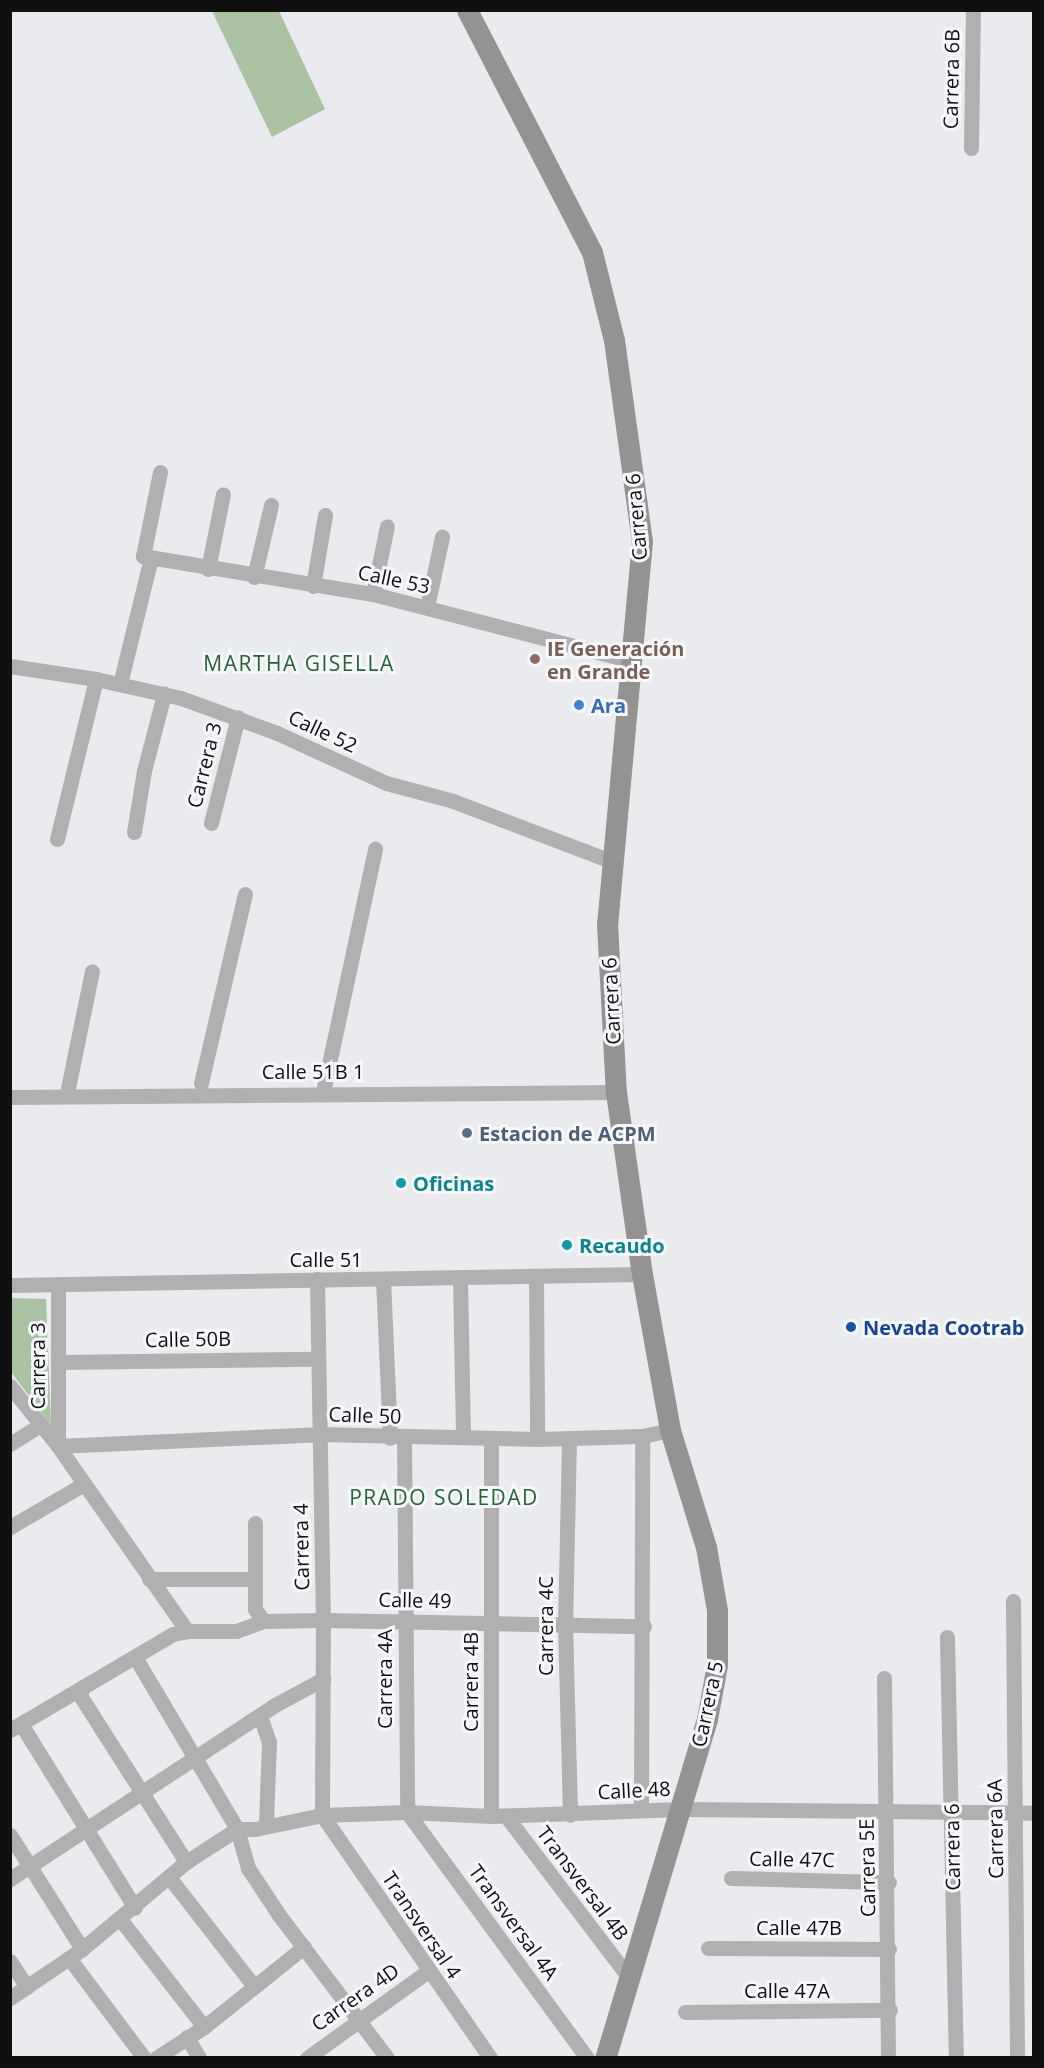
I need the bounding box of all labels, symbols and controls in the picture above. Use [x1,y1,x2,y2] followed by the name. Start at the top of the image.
[938,29,964,129] street label: Carrera 6B
[620,473,652,561] street label: Carrera 6
[356,560,432,598] street label: Calle 53
[547,636,684,683] place label: IE Generación en Grande
[203,650,395,676] district label: MARTHA GISELLA
[528,652,542,666] marker: IE Generación en Grande
[591,693,626,717] place label: Ara
[572,698,586,712] marker: Ara
[285,705,361,757] street label: Calle 52
[182,720,226,810] street label: Carrera 3
[597,957,625,1045] street label: Carrera 6
[262,1059,364,1083] street label: Calle 51B 1
[479,1121,656,1145] place label: Estacion de ACPM
[460,1126,474,1140] marker: Estacion de ACPM
[413,1171,494,1195] place label: Oficinas
[394,1176,408,1190] marker: Oficinas
[579,1233,665,1257] place label: Recaudo
[560,1238,574,1252] marker: Recaudo
[289,1247,363,1271] street label: Calle 51
[863,1315,1024,1339] place label: Nevada Cootrab
[844,1320,858,1334] marker: Nevada Cootrab
[25,1322,49,1410] street label: Carrera 3
[145,1326,231,1352] street label: Calle 50B
[328,1402,402,1428] street label: Calle 50
[349,1484,539,1510] district label: PRADO SOLEDAD
[288,1503,314,1591] street label: Carrera 4
[533,1576,557,1676] street label: Carrera 4C
[378,1587,452,1613] street label: Calle 49
[372,1629,396,1729] street label: Carrera 4A
[458,1632,482,1732] street label: Carrera 4B
[686,1659,728,1749] street label: Carrera 5
[597,1776,671,1804] street label: Calle 48
[982,1779,1008,1879] street label: Carrera 6A
[939,1803,965,1891] street label: Carrera 6
[854,1819,880,1917] street label: Carrera 5E
[532,1821,634,1945] street label: Transversal 4B
[749,1846,835,1872] street label: Calle 47C
[464,1860,564,1984] street label: Transversal 4A
[377,1867,467,1983] street label: Transversal 4
[756,1915,842,1939] street label: Calle 47B
[306,1958,404,2036] street label: Carrera 4D
[744,1978,830,2002] street label: Calle 47A

